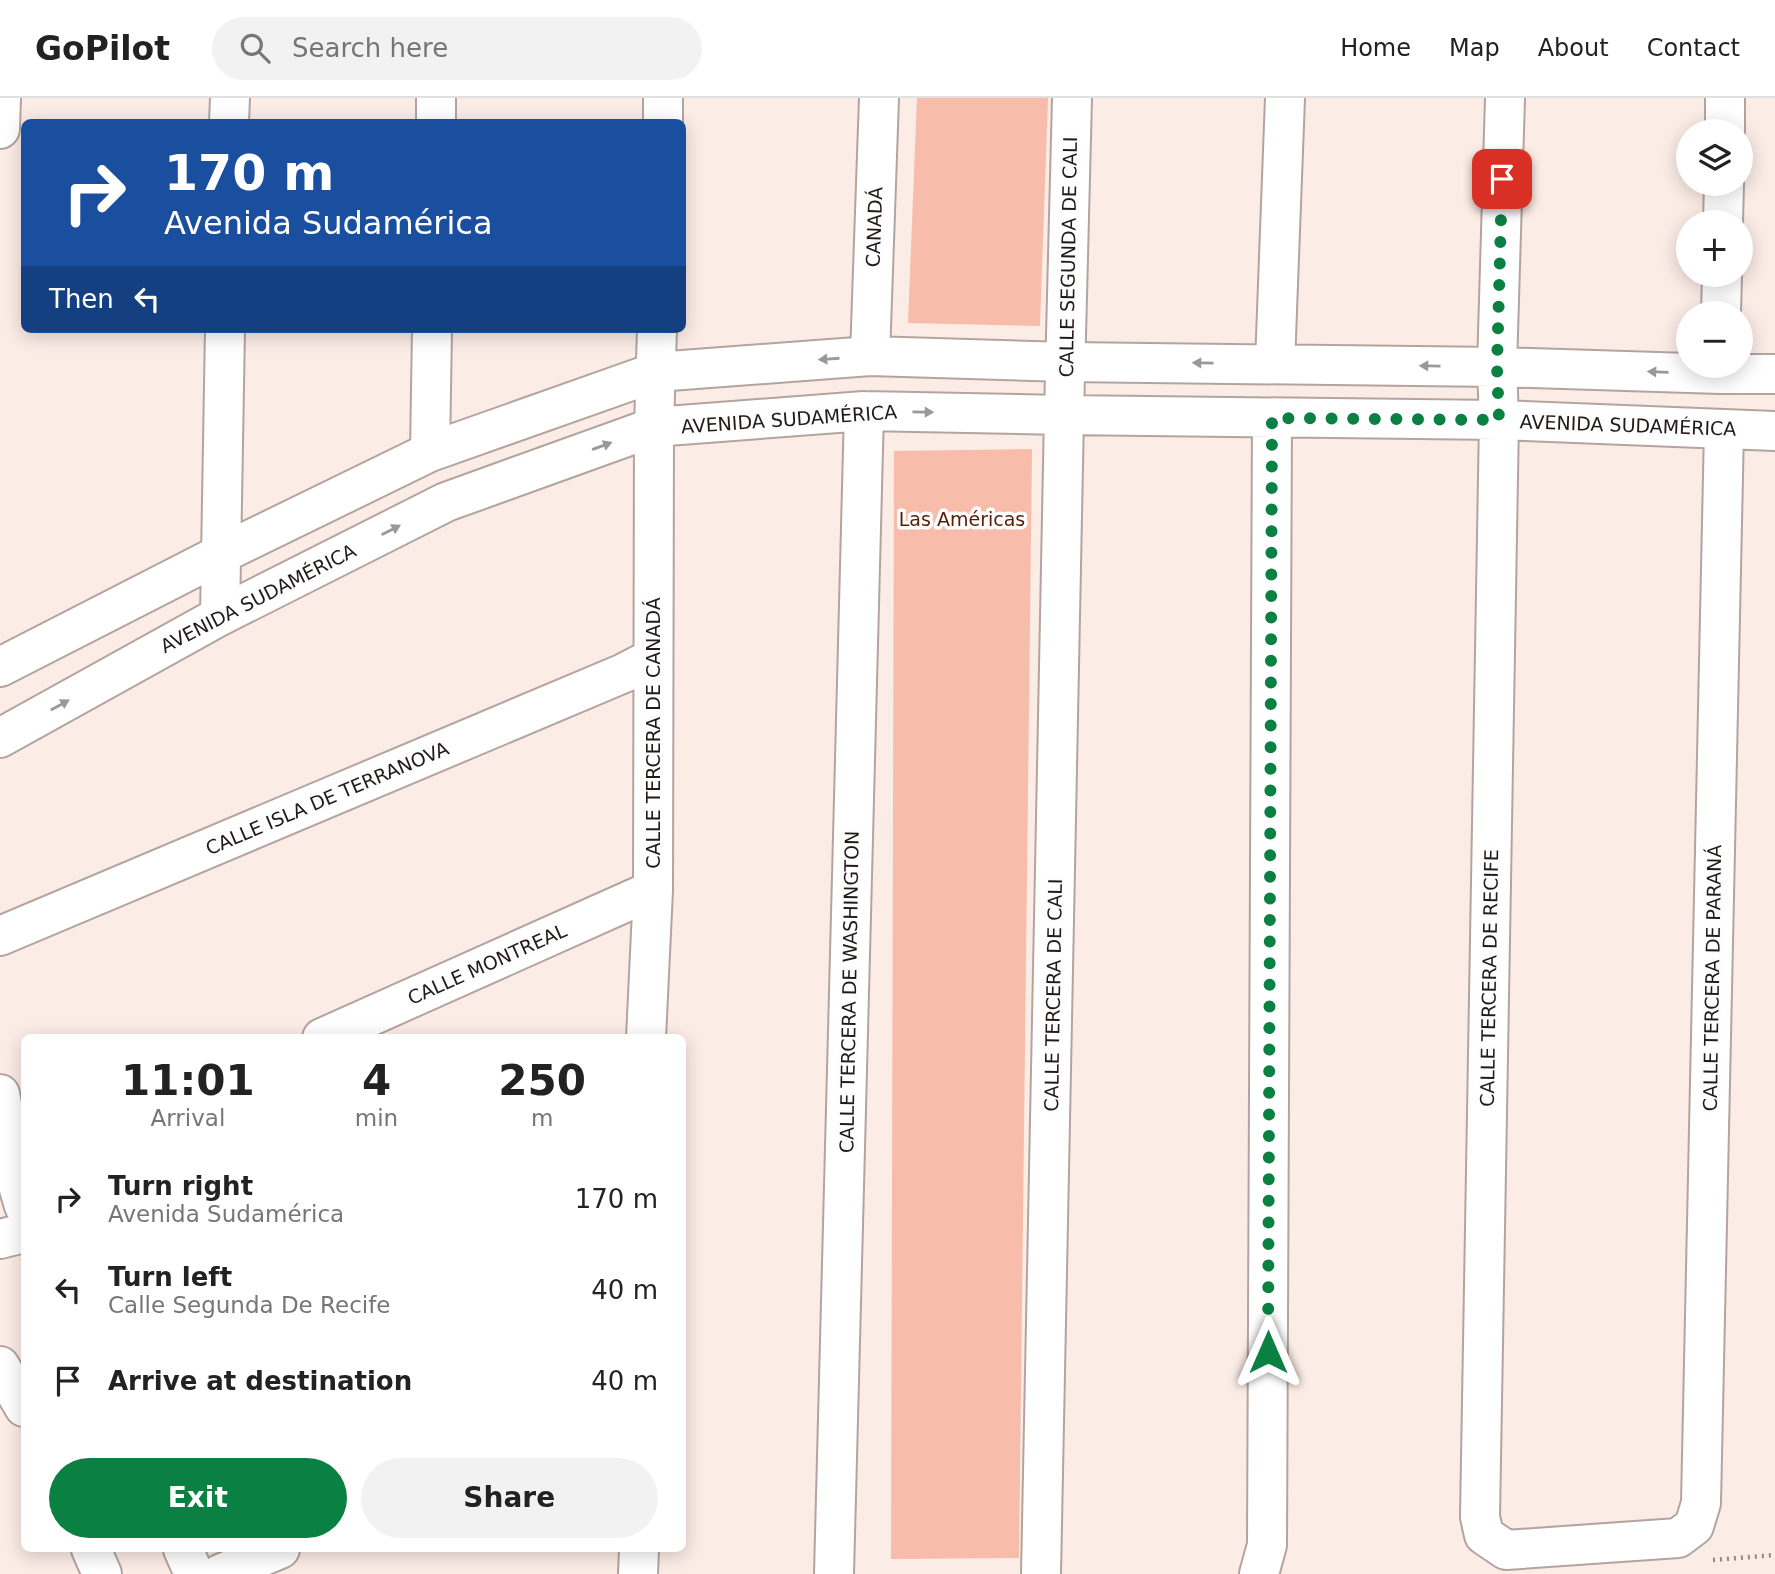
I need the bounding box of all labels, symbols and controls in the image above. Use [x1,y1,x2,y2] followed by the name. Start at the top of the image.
[212,17,702,80] search box
[35,29,170,68] text: GoPilot
[236,29,274,67] icon: search
[292,33,448,63] text: Search here
[1340,34,1411,62] text: Home
[1449,34,1500,62] text: Map
[1538,34,1609,62] text: About
[1647,34,1740,62] text: Contact
[1676,119,1753,378] map controls
[1676,119,1753,196] button: layers
[1055,136,1081,378] street label: CALLE SEGUNDA DE CALI
[164,145,334,202] text: 170 m
[49,147,140,238] icon: right
[1472,149,1532,209] pin
[1483,160,1521,198] icon: arrive
[862,186,886,268] street label: CANADÁ
[164,204,493,242] text: Avenida Sudamérica
[1676,210,1753,287] button: +
[128,280,166,318] icon: left
[49,284,114,314] text: Then
[1676,301,1753,378] button: −
[817,354,839,365] one-way arrow
[1192,357,1214,369] one-way arrow
[1419,360,1441,372] one-way arrow
[1647,366,1669,378] one-way arrow
[680,400,898,438] street label: AVENIDA SUDAMÉRICA
[913,406,935,418] one-way arrow
[1519,410,1737,440] street label: AVENIDA SUDAMÉRICA
[591,440,612,451] one-way arrow
[899,508,1025,530] park label: Las Américas
[381,525,401,536] one-way arrow
[156,539,360,657] street label: AVENIDA SUDAMÉRICA
[642,597,664,869] street label: CALLE TERCERA DE CANADÁ
[50,699,69,711] one-way arrow
[202,737,452,859] street label: CALLE ISLA DE TERRANOVA
[835,831,863,1153] street label: CALLE TERCERA DE WASHINGTON
[1699,845,1725,1111] street label: CALLE TERCERA DE PARANÁ
[1476,849,1502,1107] street label: CALLE TERCERA DE RECIFE
[1040,878,1066,1112] street label: CALLE TERCERA DE CALI
[404,919,570,1009] street label: CALLE MONTREAL
[121,1056,255,1105] text: 11:01
[362,1056,391,1105] text: 4
[498,1056,586,1105] text: 250
[151,1105,225,1131] text: Arrival
[355,1105,398,1131] text: min
[531,1105,553,1131] text: m
[108,1171,253,1201] text: Turn right
[49,1180,87,1218] icon: right
[575,1184,658,1214] text: 170 m
[108,1201,344,1227] text: Avenida Sudamérica
[108,1262,232,1292] text: Turn left
[49,1271,87,1309] icon: left
[591,1275,658,1305] text: 40 m
[108,1292,390,1318] text: Calle Segunda De Recife
[1231,1315,1305,1389] position arrow
[49,1362,87,1400] icon: arrive
[108,1366,412,1396] text: Arrive at destination
[591,1366,658,1396] text: 40 m
[49,1458,347,1538] button: Exit
[361,1458,658,1538] button: Share

